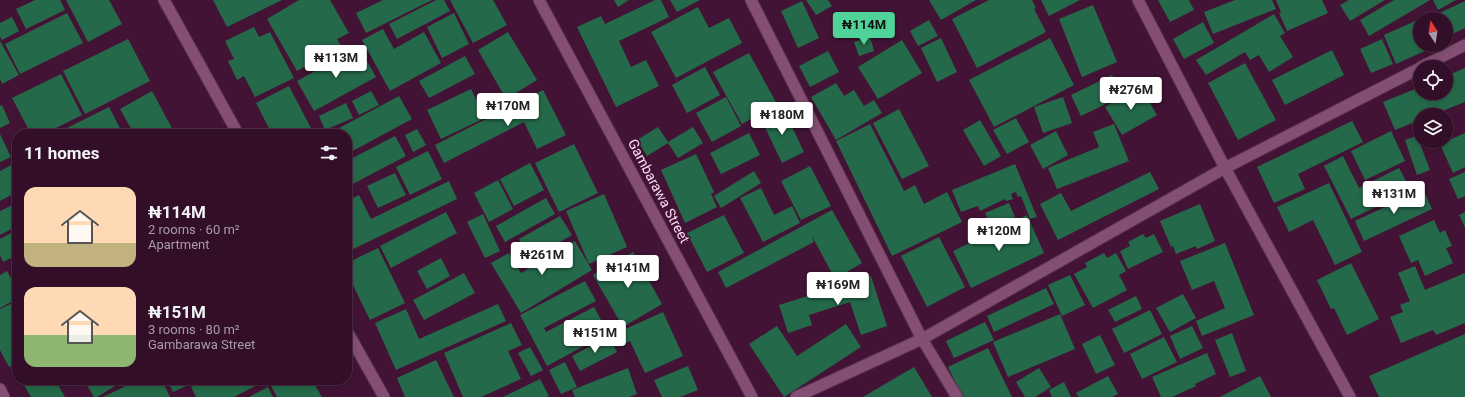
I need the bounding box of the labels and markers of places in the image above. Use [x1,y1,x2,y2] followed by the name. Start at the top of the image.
[836,12,892,46] pin: ₦114M
[308,45,364,79] pin: ₦113M
[1103,77,1159,111] pin: ₦276M
[480,93,536,127] pin: ₦170M
[754,102,810,136] pin: ₦180M
[1366,181,1422,215] pin: ₦131M
[971,218,1027,252] pin: ₦120M
[514,242,570,276] pin: ₦261M
[600,255,656,289] pin: ₦141M
[810,272,866,306] pin: ₦169M
[567,320,623,354] pin: ₦151M

